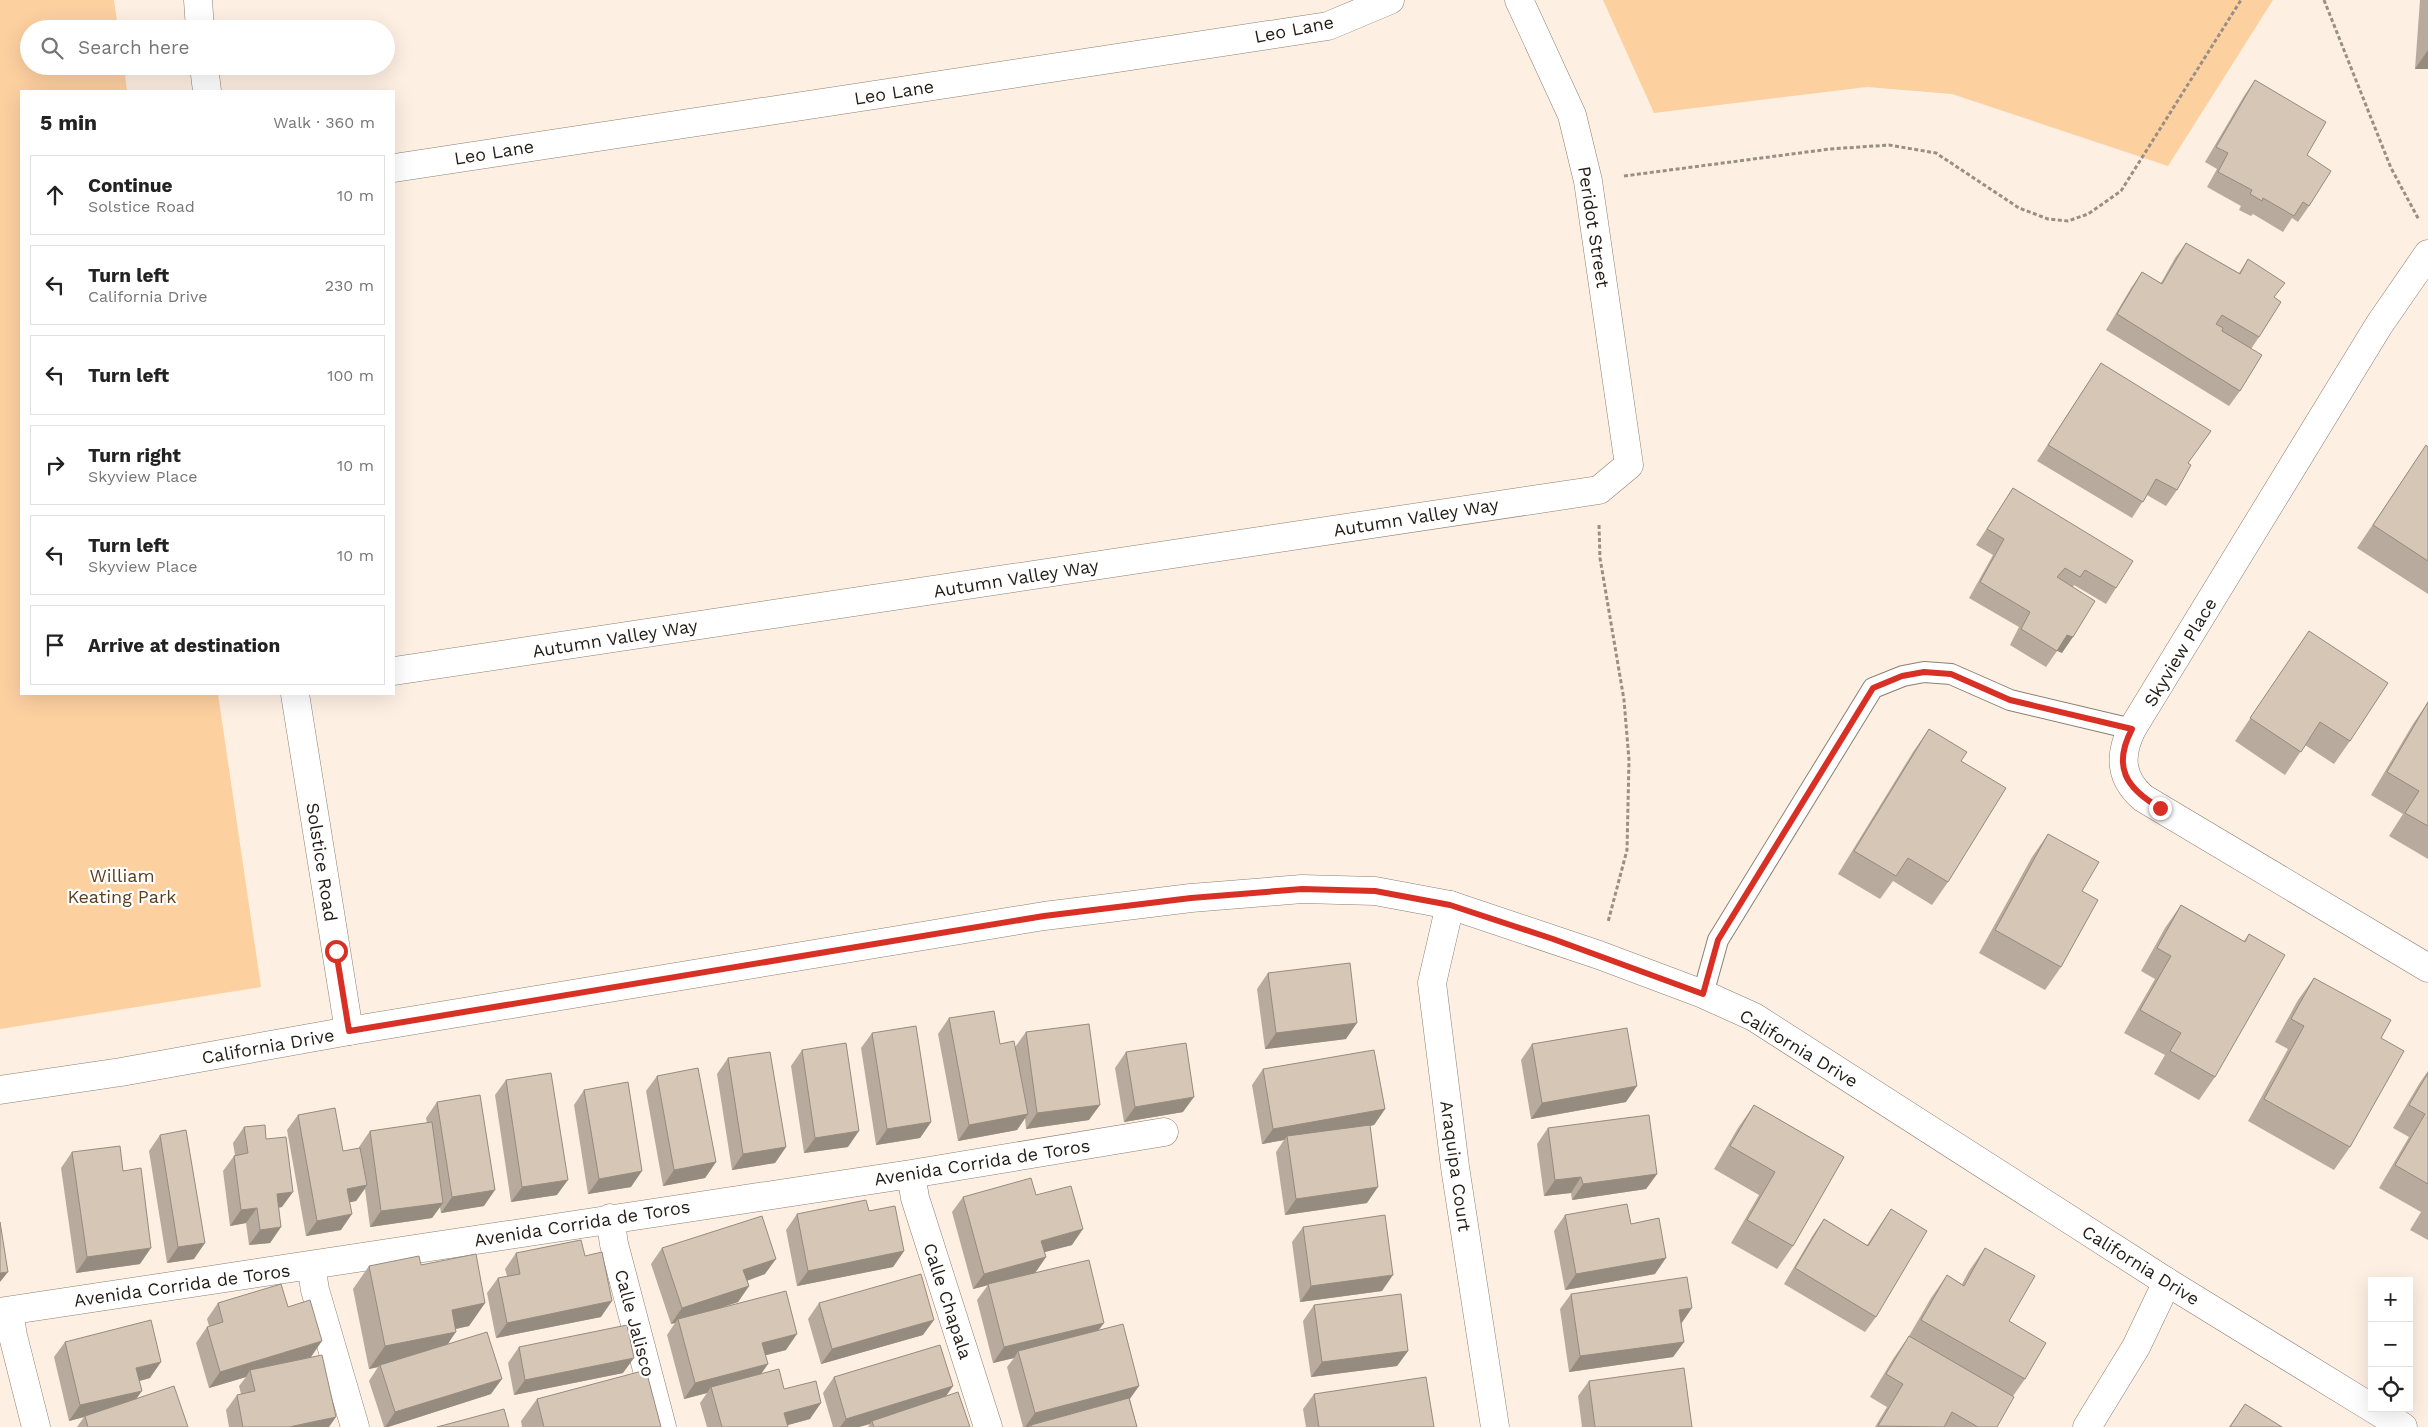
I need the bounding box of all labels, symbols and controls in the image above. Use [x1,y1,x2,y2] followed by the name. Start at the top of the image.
[1253,11,1335,47] street label: Leo Lane
[20,20,395,75] search box
[38,34,66,62] icon: search
[78,36,189,59] text: Search here
[853,75,935,109] street label: Leo Lane
[40,110,97,135] text: 5 min
[273,113,375,132] text: Walk · 360 m
[453,135,535,169] street label: Leo Lane
[1574,165,1614,290] street label: Peridot Street
[88,174,172,197] text: Continue
[41,181,69,209] icon: ahead
[337,186,374,205] text: 10 m
[88,197,195,216] text: Solstice Road
[88,264,169,287] text: Turn left
[41,271,69,299] icon: left
[325,276,374,295] text: 230 m
[88,287,207,306] text: California Drive
[41,361,69,389] icon: left
[88,364,169,387] text: Turn left
[327,366,374,385] text: 100 m
[88,444,181,467] text: Turn right
[41,451,69,479] icon: right
[337,456,374,475] text: 10 m
[88,467,198,486] text: Skyview Place
[1332,493,1501,540] street label: Autumn Valley Way
[88,534,169,557] text: Turn left
[41,541,69,569] icon: left
[337,546,374,565] text: 10 m
[932,554,1101,601] street label: Autumn Valley Way
[88,557,198,576] text: Skyview Place
[2139,594,2221,710] street label: Skyview Place
[531,614,700,661] street label: Autumn Valley Way
[41,631,69,659] icon: arrive
[88,634,280,657] text: Arrive at destination
[2149,797,2172,820] route end
[302,801,342,923] street label: Solstice Road
[67,865,177,907] park label: William Keating Park
[325,940,348,963] route start
[1736,1004,1862,1092] street label: California Drive
[200,1024,336,1068] street label: California Drive
[1436,1099,1476,1233] street label: Araquipa Court
[873,1135,1091,1189] street label: Avenida Corrida de Toros
[473,1196,691,1250] street label: Avenida Corrida de Toros
[2078,1220,2204,1310] street label: California Drive
[919,1240,977,1362] street label: Calle Chapala
[72,1259,292,1311] street label: Avenida Corrida de Toros
[611,1267,659,1379] street label: Calle Jalisco
[2368,1277,2413,1412] map controls
[2368,1277,2413,1322] button: +
[2368,1322,2413,1367] button: −
[2368,1367,2413,1412] button: locate

